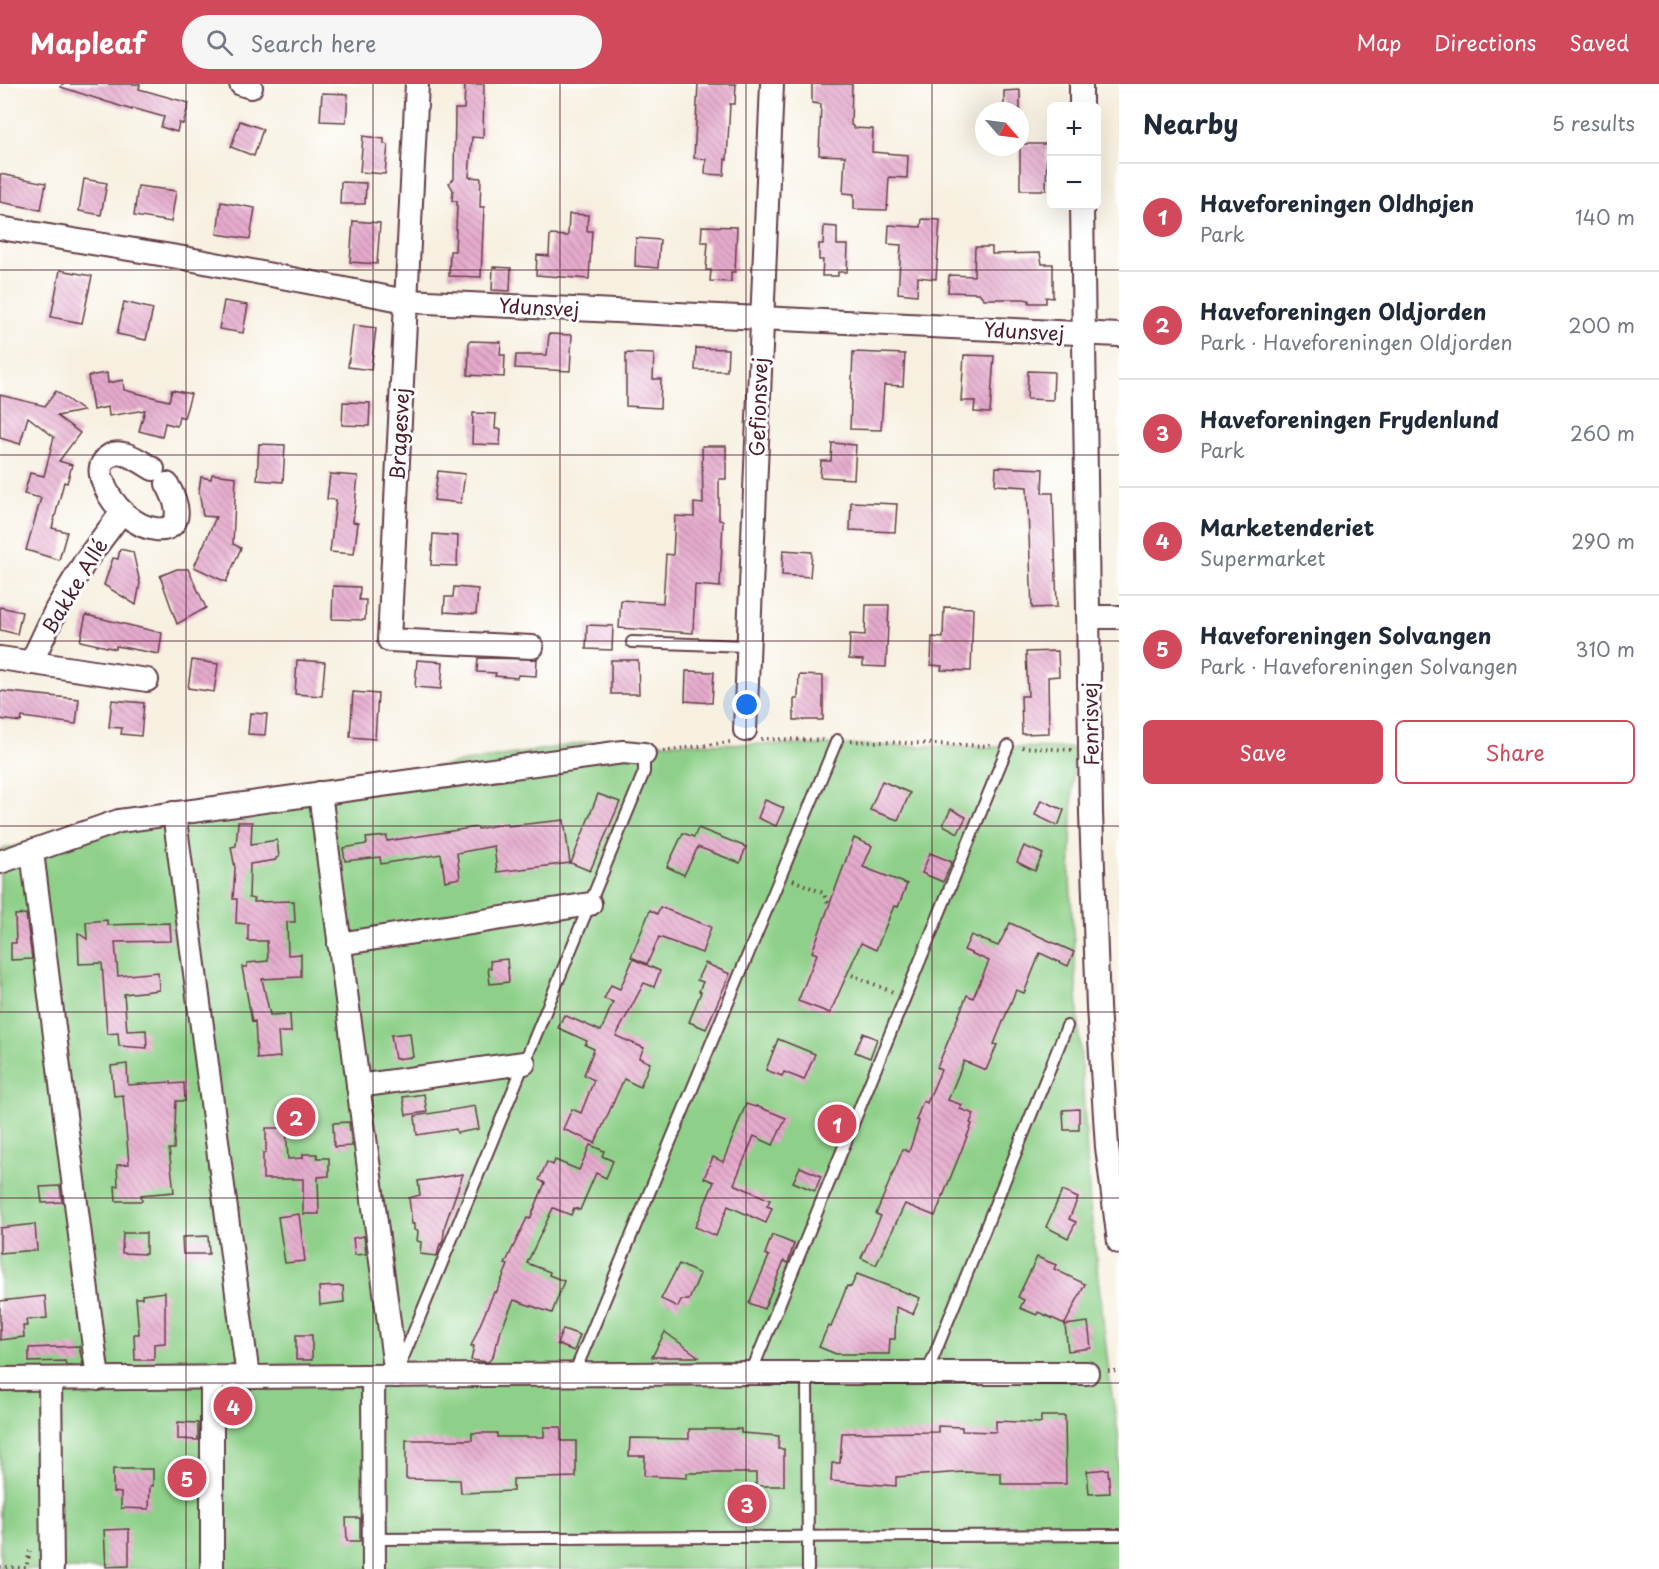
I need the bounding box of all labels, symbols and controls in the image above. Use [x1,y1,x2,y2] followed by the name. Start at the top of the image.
[182,15,602,69] search box
[30,21,146,64] text: Mapleaf
[203,26,236,59] icon: search
[251,26,376,59] text: Search here
[1356,26,1401,58] text: Map
[1434,26,1536,58] text: Directions
[1569,26,1629,58] text: Saved
[975,102,1029,156] north arrow
[1047,102,1101,210] map controls
[1047,102,1101,156] button: +
[1143,104,1238,143] text: Nearby
[1552,108,1635,138] text: 5 results
[1047,156,1101,210] button: −
[1200,186,1474,219] text: Haveforeningen Oldhøjen
[1158,202,1167,232] text: 1
[1575,202,1635,232] text: 140 m
[1200,219,1245,249] text: Park
[498,290,580,324] street label: Ydunsvej
[1200,294,1487,327] text: Haveforeningen Oldjorden
[1155,310,1170,340] text: 2
[1568,310,1635,340] text: 200 m
[983,314,1065,348] street label: Ydunsvej
[1200,327,1513,357] text: Park · Haveforeningen Oldjorden
[741,357,775,457] street label: Gefionsvej
[382,387,416,481] street label: Bragesvej
[1200,402,1499,435] text: Haveforeningen Frydenlund
[1156,418,1169,448] text: 3
[1570,418,1635,448] text: 260 m
[1200,435,1245,465] text: Park
[1200,510,1374,543] text: Marketenderiet
[1156,526,1169,556] text: 4
[1571,526,1635,556] text: 290 m
[34,533,114,639] street label: Bakke Allé
[1200,543,1326,573] text: Supermarket
[1200,618,1491,651] text: Haveforeningen Solvangen
[1156,634,1169,664] text: 5
[1575,634,1635,664] text: 310 m
[1200,651,1518,681] text: Park · Haveforeningen Solvangen
[1074,682,1106,766] street label: Fenrisvej
[732,690,761,719] your location
[1143,720,1383,784] button: Save
[1395,720,1635,784] button: Share
[276,1094,316,1140] pin: 2
[818,1102,856,1146] pin: 1
[214,1384,252,1428] pin: 4
[168,1456,207,1500] pin: 5
[728,1482,766,1526] pin: 3

